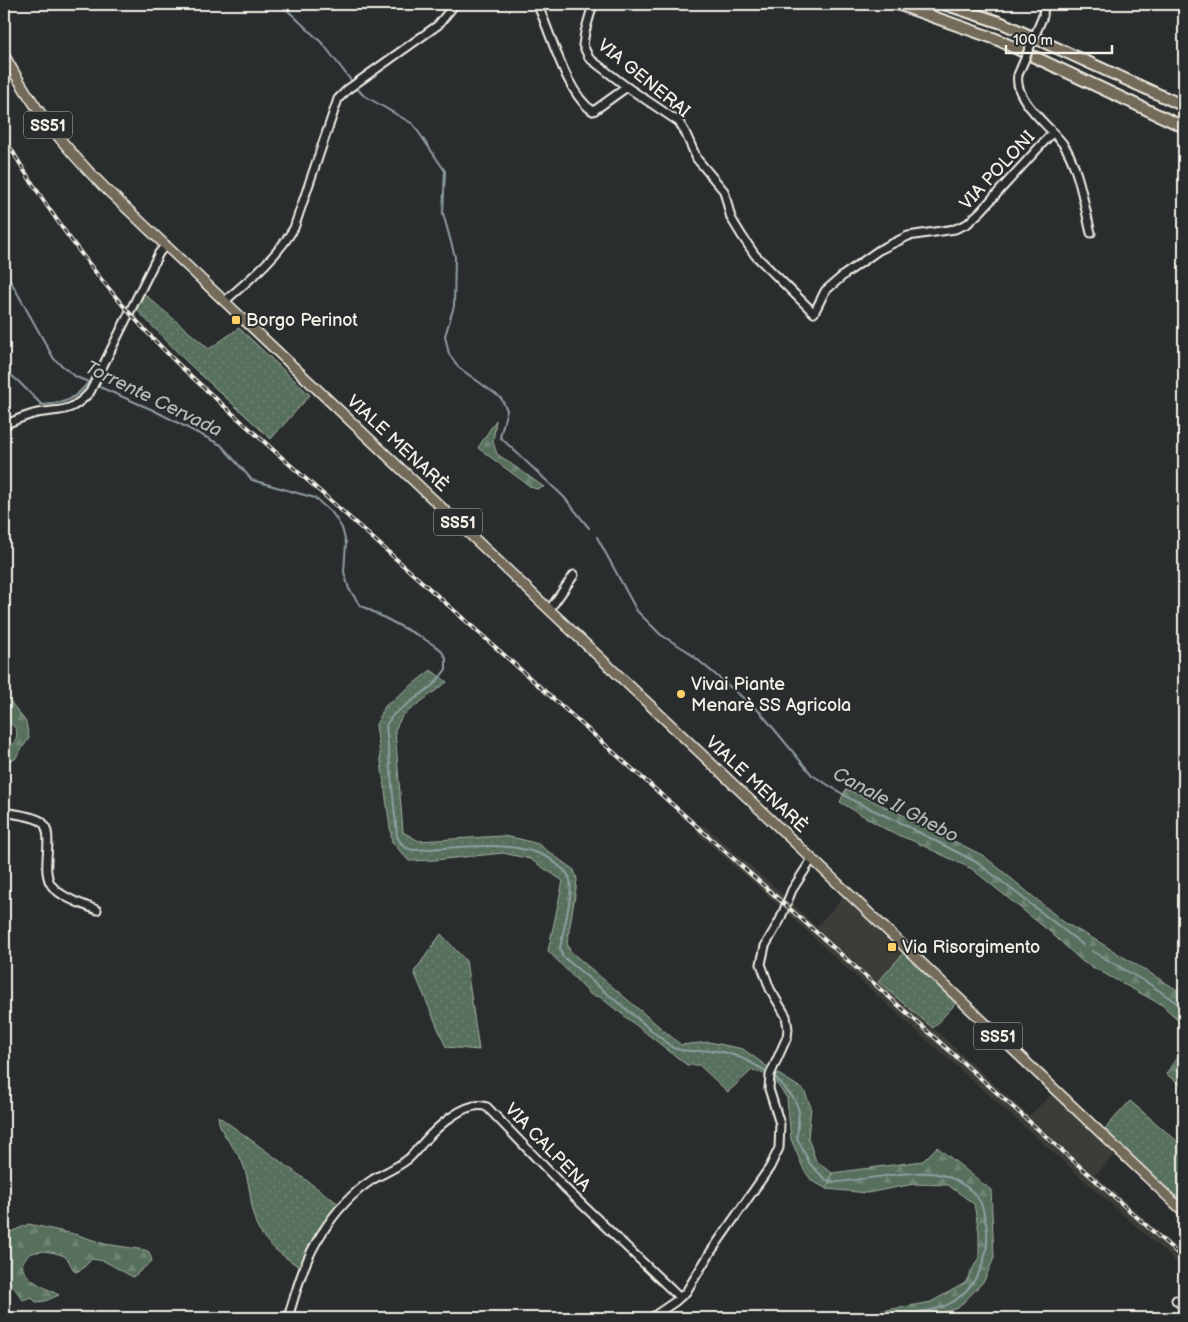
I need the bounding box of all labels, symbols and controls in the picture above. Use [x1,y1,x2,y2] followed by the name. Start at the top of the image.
[1006,22,1112,54] scale bar
[1013,31,1053,50] text: 100 m
[593,35,694,122] street label: VIA GENERAI
[24,112,72,138] road number: SS51
[955,127,1039,214] street label: VIA POLONI
[246,310,358,331] place label: Borgo Perinot
[230,314,242,326] marker: Borgo Perinot
[81,356,226,442] water label: Torrente Cervada
[342,389,454,496] street label: VIALE MENARÈ
[434,508,482,536] road number: SS51
[691,674,851,716] place label: Vivai Piante Menarè SS Agricola
[675,688,687,700] marker: Vivai Piante Menarè SS Agricola
[701,730,813,837] street label: VIALE MENARÈ
[829,763,962,848] water label: Canale Il Ghebo
[902,937,1040,958] place label: Via Risorgimento
[886,941,898,953] marker: Via Risorgimento
[974,1022,1022,1050] road number: SS51
[500,1099,595,1196] street label: VIA CALPENA

